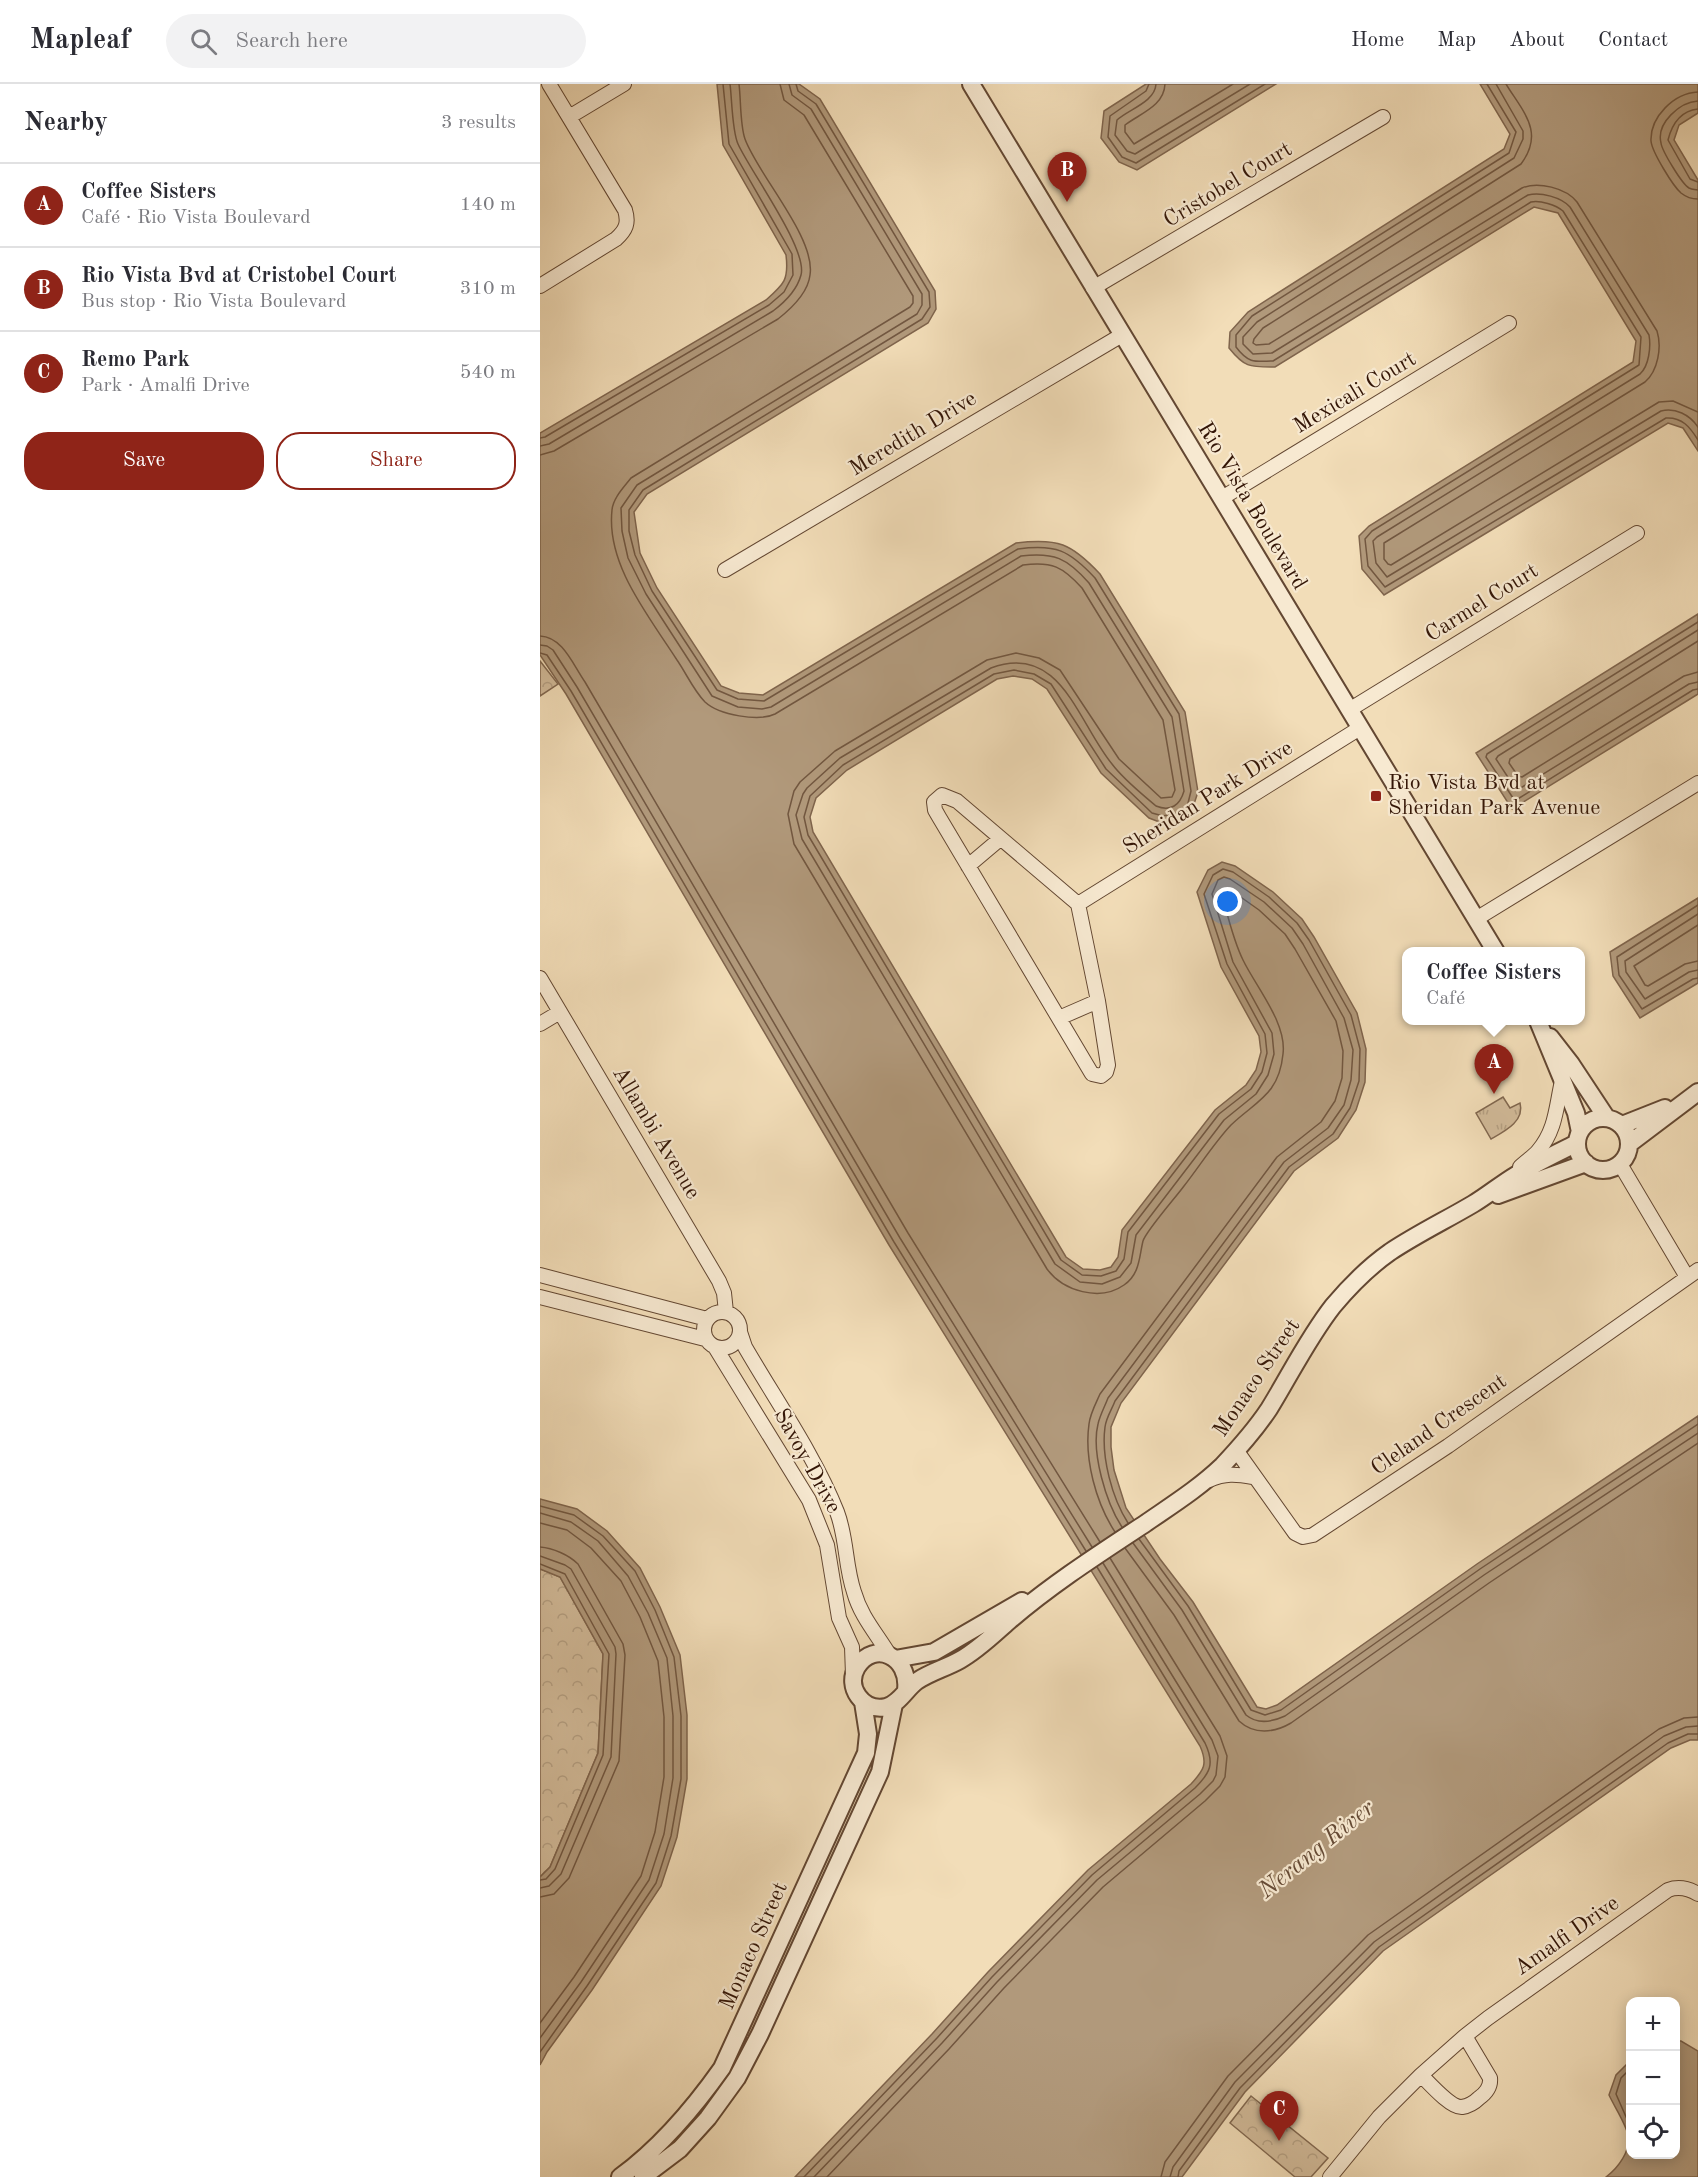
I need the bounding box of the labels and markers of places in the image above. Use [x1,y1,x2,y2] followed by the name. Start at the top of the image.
[1048,152,1086,202] pin: B
[1388,772,1600,819] place label: Rio Vista Bvd at Sheridan Park Avenue
[1369,789,1383,803] marker: Rio Vista Bvd at Sheridan Park Avenue
[1474,1044,1514,1094] pin: A
[1260,2092,1298,2141] pin: C

